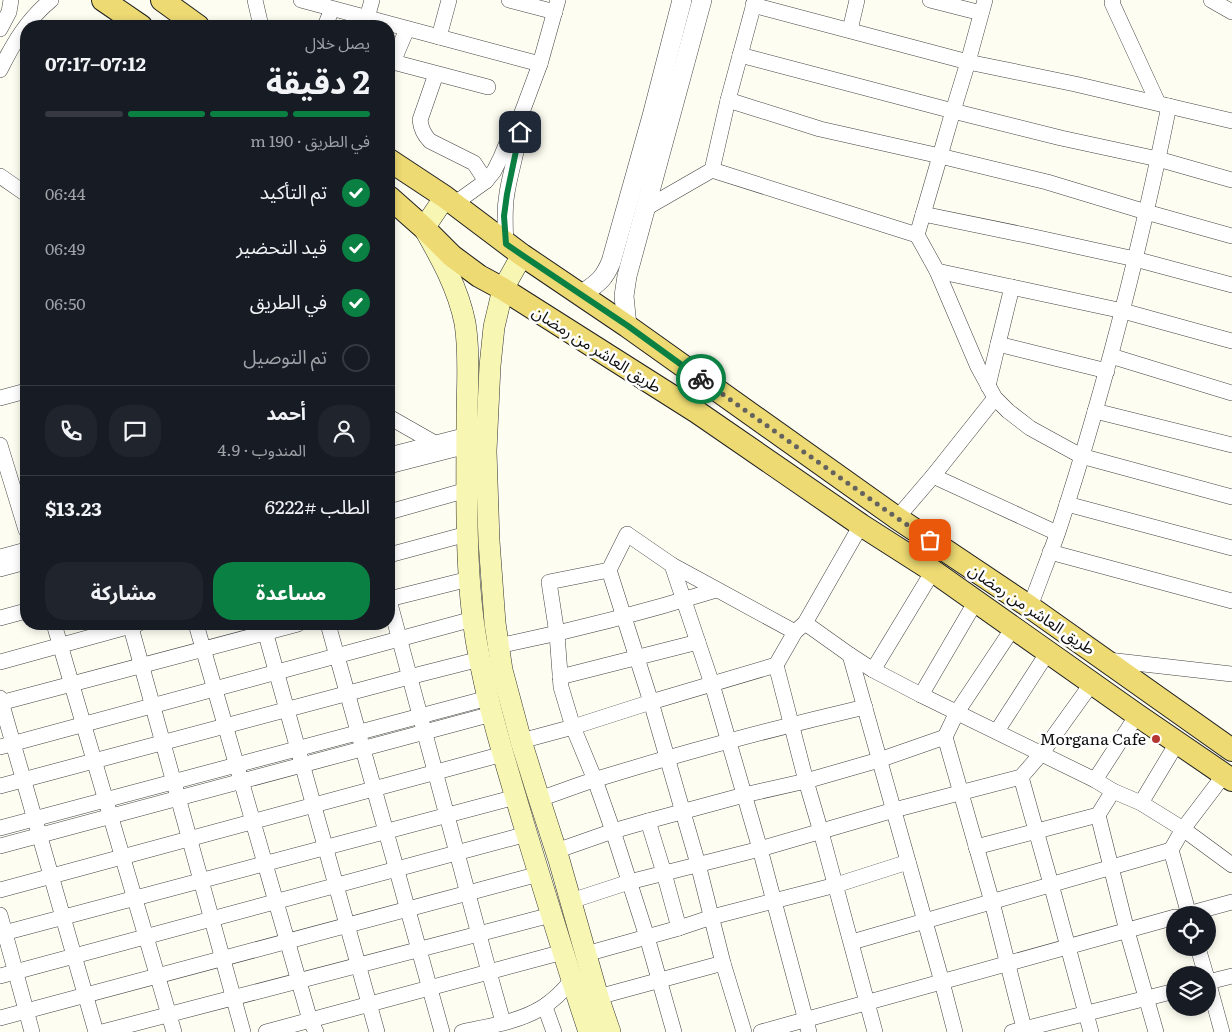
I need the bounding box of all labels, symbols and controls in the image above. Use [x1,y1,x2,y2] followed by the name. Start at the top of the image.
[305,30,370,54] text: يصل خلال
[45,49,146,77] text: 07:12–07:17
[266,56,370,104] text: 2 دقيقة
[499,111,541,153] pin
[506,118,534,146] icon: home
[250,128,370,152] text: في الطريق · 190 m
[260,177,327,205] text: تم التأكيد
[342,179,370,207] icon: check
[45,181,85,205] text: 06:44
[236,232,327,260] text: قيد التحضير
[342,234,370,262] icon: check
[45,236,85,260] text: 06:49
[250,287,327,315] text: في الطريق
[342,289,370,317] icon: check
[45,291,86,315] text: 06:50
[528,299,667,398] street label: طريق العاشر من رمضان
[243,342,327,370] text: تم التوصيل
[676,354,726,404] courier
[687,365,715,393] icon: bike
[266,398,306,426] text: أحمد
[45,405,97,457] button: phone
[109,405,161,457] button: chat
[318,405,370,457] button: person
[218,437,306,461] text: المندوب · 4.9
[265,492,370,520] text: الطلب #6222
[45,494,102,522] text: $13.23
[909,519,951,561] pin
[916,526,944,554] icon: bag
[964,557,1101,660] street label: طريق العاشر من رمضان
[45,562,203,620] button: مشاركة
[213,562,370,620] button: مساعدة
[1040,726,1146,750] place label: Morgana Cafe
[1150,733,1162,745] marker: Morgana Cafe
[1166,906,1216,1016] map controls
[1166,906,1216,956] button: locate
[1166,966,1216,1016] button: layers

